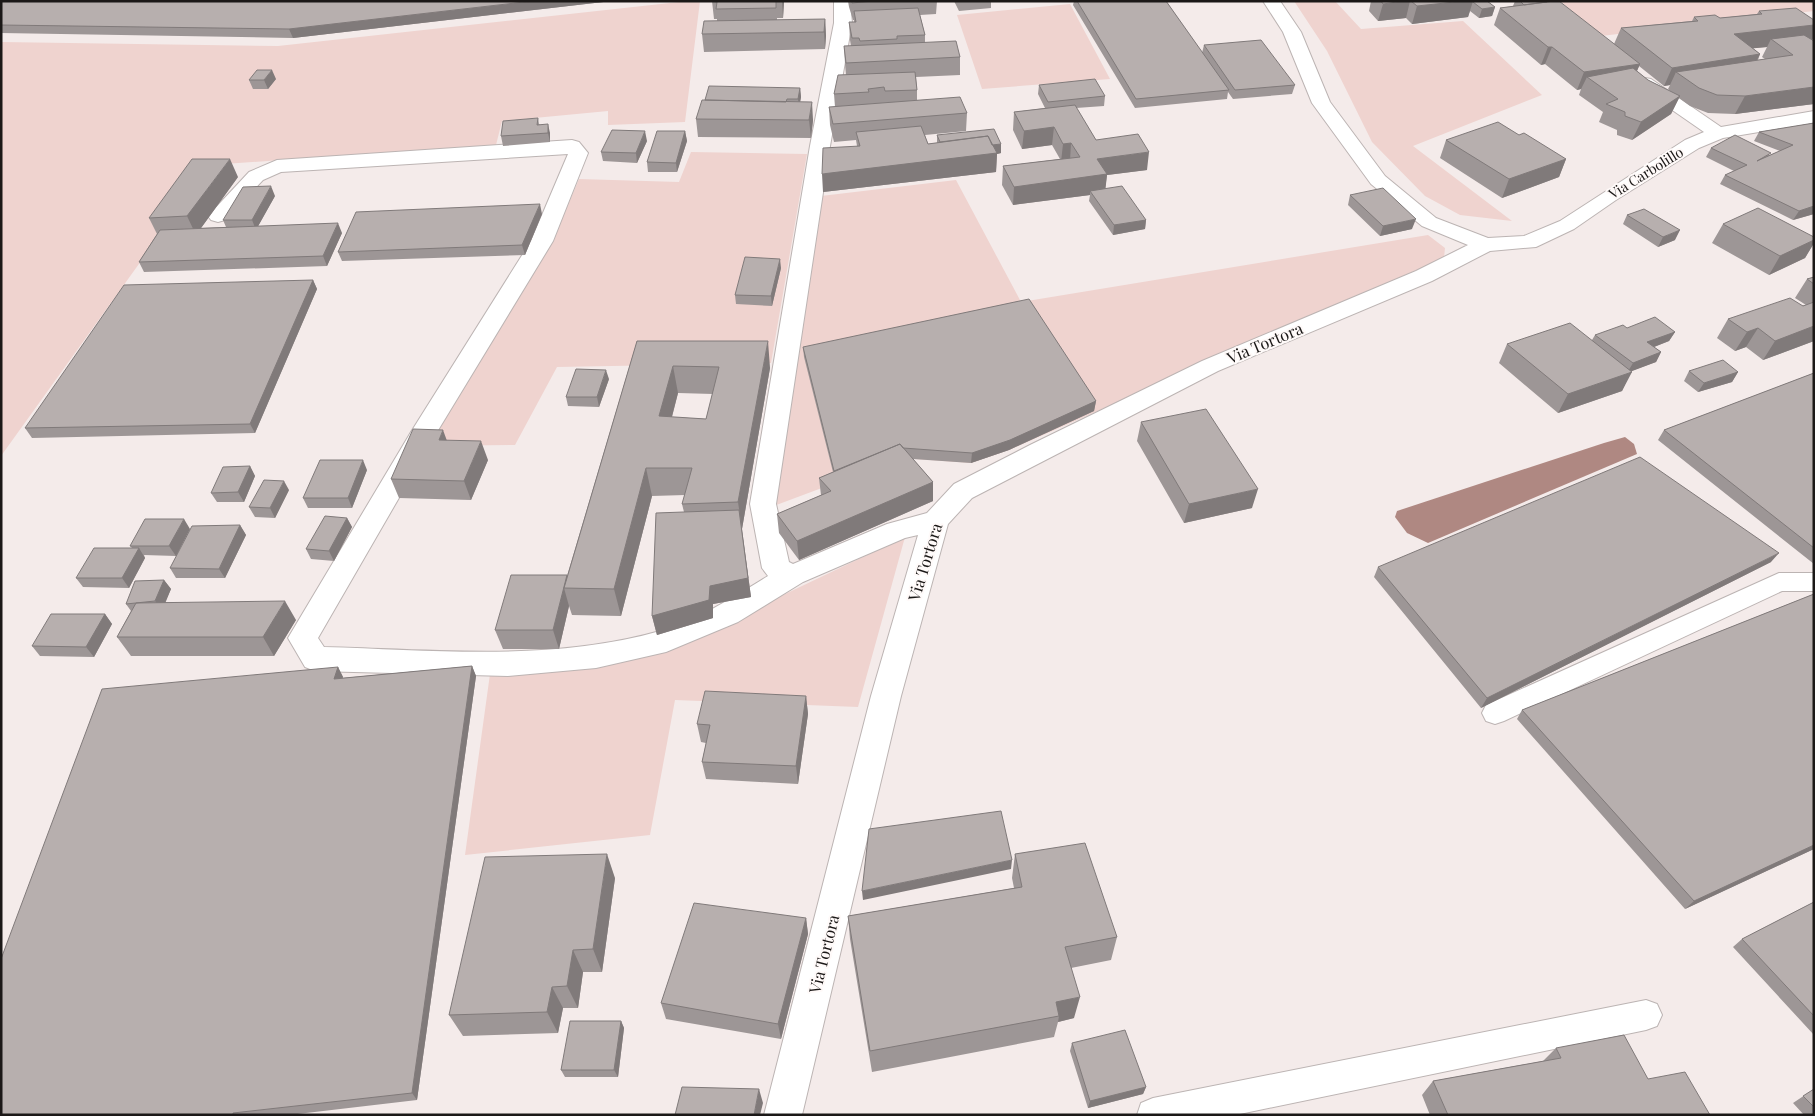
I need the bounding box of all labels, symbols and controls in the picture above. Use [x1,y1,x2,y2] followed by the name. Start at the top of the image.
[1604,142,1687,204] street label: Via Carbolillo
[1223,317,1306,368] street label: Via Tortora
[902,520,946,604] street label: Via Tortora
[803,912,843,996] street label: Via Tortora

